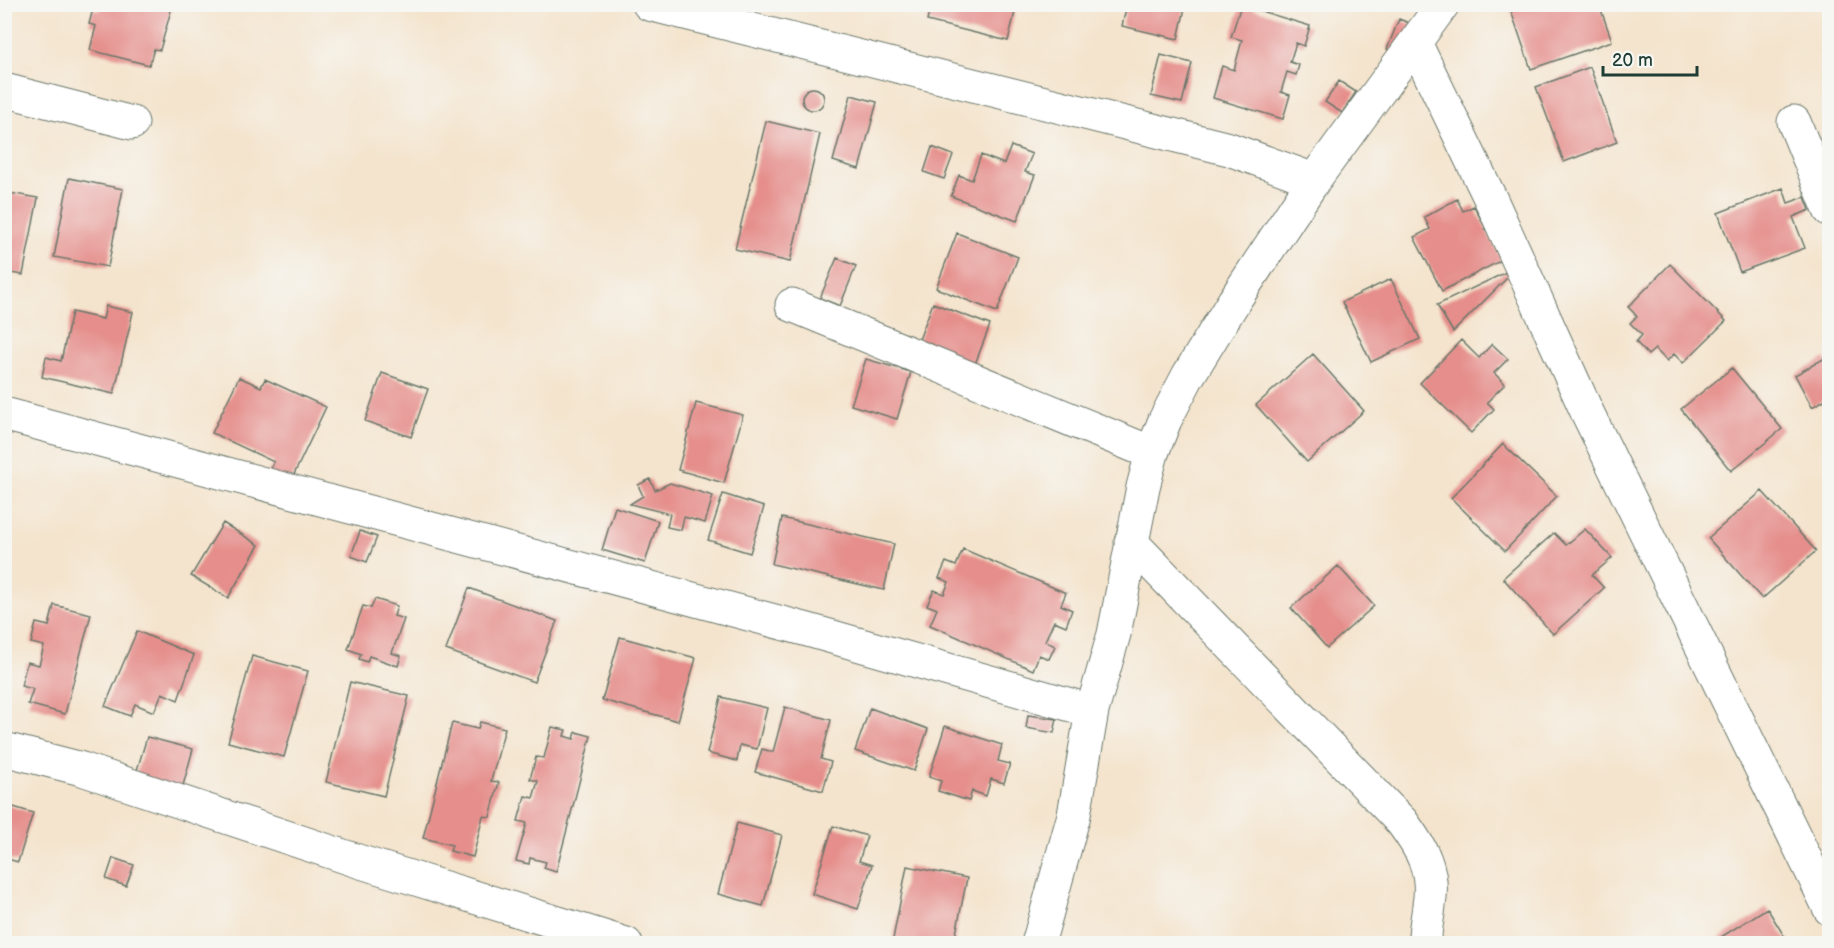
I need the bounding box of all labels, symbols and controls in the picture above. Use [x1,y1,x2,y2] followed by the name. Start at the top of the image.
[1603,39,1698,77] scale bar
[1612,50,1653,71] text: 20 m

